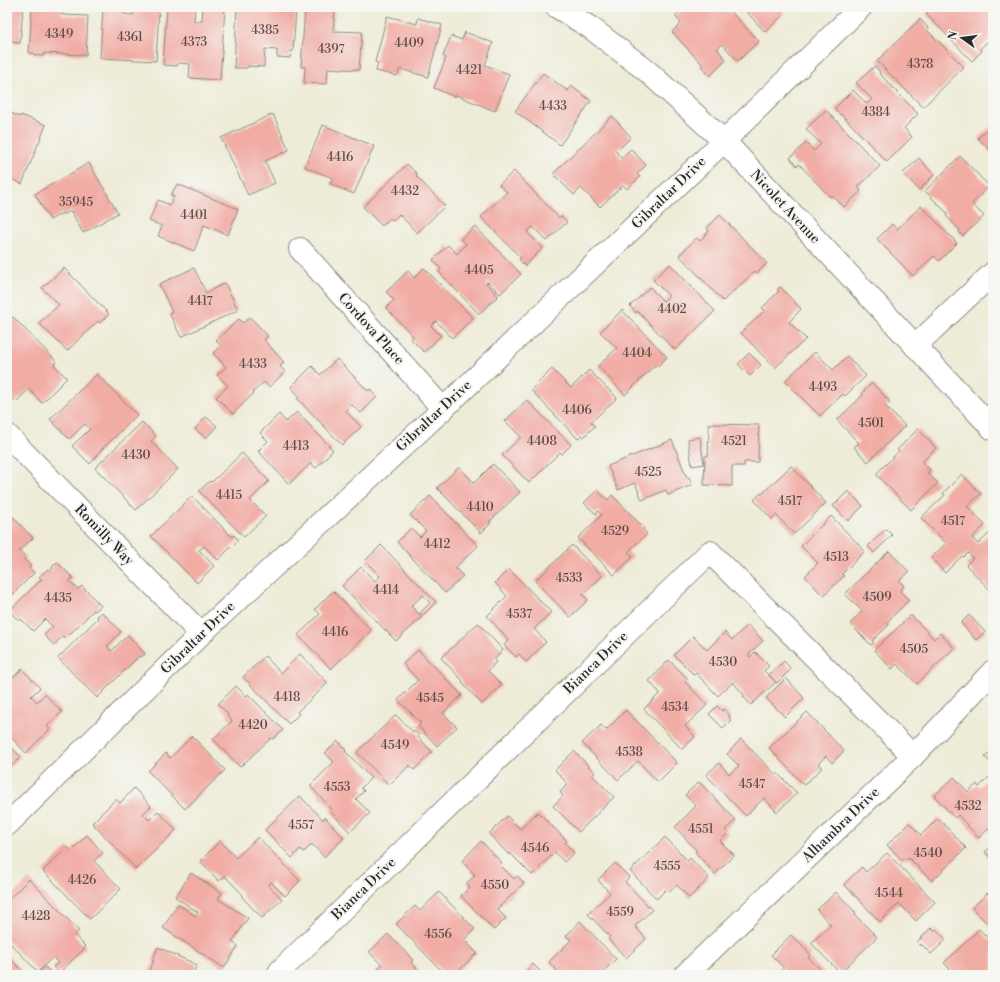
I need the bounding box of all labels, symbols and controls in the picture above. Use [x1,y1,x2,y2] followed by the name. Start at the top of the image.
[942,18,982,58] north arrow
[251,23,279,38] house number: 4385
[45,27,73,42] house number: 4349
[117,30,144,45] house number: 4361
[945,30,961,42] text: N
[181,35,207,50] house number: 4373
[394,36,424,51] house number: 4409
[317,42,345,57] house number: 4397
[907,57,933,72] house number: 4378
[456,63,483,78] house number: 4421
[539,99,567,114] house number: 4433
[862,105,890,120] house number: 4384
[327,150,353,165] house number: 4416
[628,153,710,233] street label: Gibraltar Drive
[746,166,824,248] street label: Nicolet Avenue
[391,184,419,199] house number: 4432
[59,195,93,210] house number: 35945
[180,208,208,223] house number: 4401
[464,263,494,278] house number: 4405
[334,289,408,369] street label: Cordova Place
[187,294,213,309] house number: 4417
[657,302,687,317] house number: 4402
[622,346,652,361] house number: 4404
[239,357,267,372] house number: 4433
[392,376,476,456] street label: Gibraltar Drive
[809,380,838,395] house number: 4493
[562,403,592,418] house number: 4406
[858,416,885,431] house number: 4501
[527,434,557,449] house number: 4408
[721,434,748,449] house number: 4521
[283,439,310,454] house number: 4413
[121,448,151,463] house number: 4430
[634,465,662,480] house number: 4525
[216,488,243,503] house number: 4415
[778,494,802,509] house number: 4517
[466,500,494,515] house number: 4410
[70,501,138,569] street label: Romilly Way
[941,514,965,529] house number: 4517
[601,524,629,539] house number: 4529
[424,537,451,552] house number: 4412
[823,550,849,565] house number: 4513
[555,571,583,586] house number: 4533
[373,583,399,598] house number: 4414
[863,590,891,605] house number: 4509
[44,591,72,606] house number: 4435
[157,598,239,678] street label: Gibraltar Drive
[506,607,532,622] house number: 4537
[322,625,348,640] house number: 4416
[559,628,632,699] street label: Bianca Drive
[900,642,929,657] house number: 4505
[709,655,737,670] house number: 4530
[274,690,300,705] house number: 4418
[416,691,444,706] house number: 4545
[661,700,689,715] house number: 4534
[238,718,268,733] house number: 4420
[381,738,409,753] house number: 4549
[615,745,643,760] house number: 4538
[739,777,765,792] house number: 4547
[324,780,351,795] house number: 4553
[798,783,884,867] street label: Alhambra Drive
[954,799,982,814] house number: 4532
[288,818,314,833] house number: 4557
[688,822,715,837] house number: 4551
[521,841,549,856] house number: 4546
[913,846,943,861] house number: 4540
[327,854,400,925] street label: Bianca Drive
[654,859,681,874] house number: 4555
[68,873,96,888] house number: 4426
[481,878,509,893] house number: 4550
[875,886,903,901] house number: 4544
[606,905,634,920] house number: 4559
[22,909,50,924] house number: 4428
[424,927,452,942] house number: 4556

